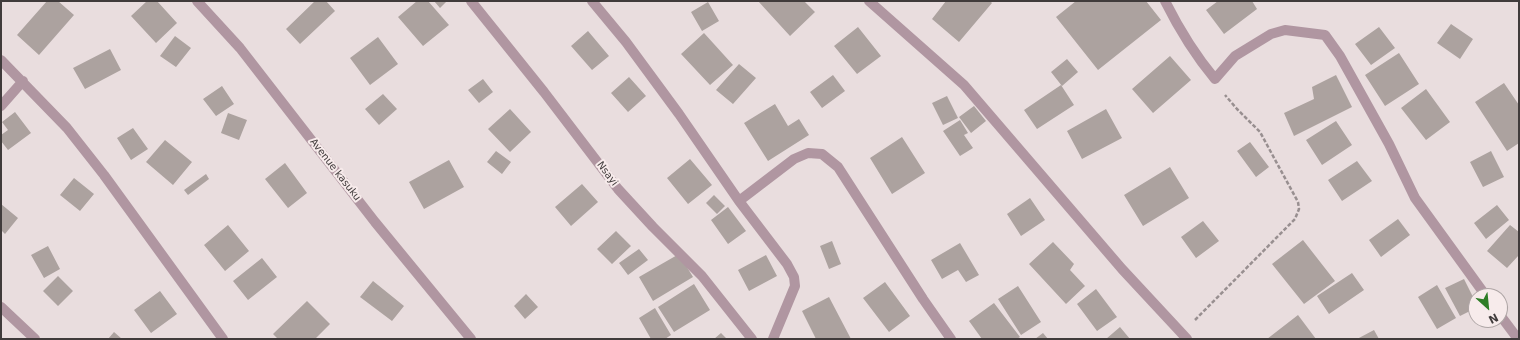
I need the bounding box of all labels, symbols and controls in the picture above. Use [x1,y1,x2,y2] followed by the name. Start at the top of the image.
[307,137,363,203] street label: Avenue kasuku
[594,159,620,189] street label: Nsayi
[1468,288,1508,328] north arrow
[1486,310,1500,326] text: N

